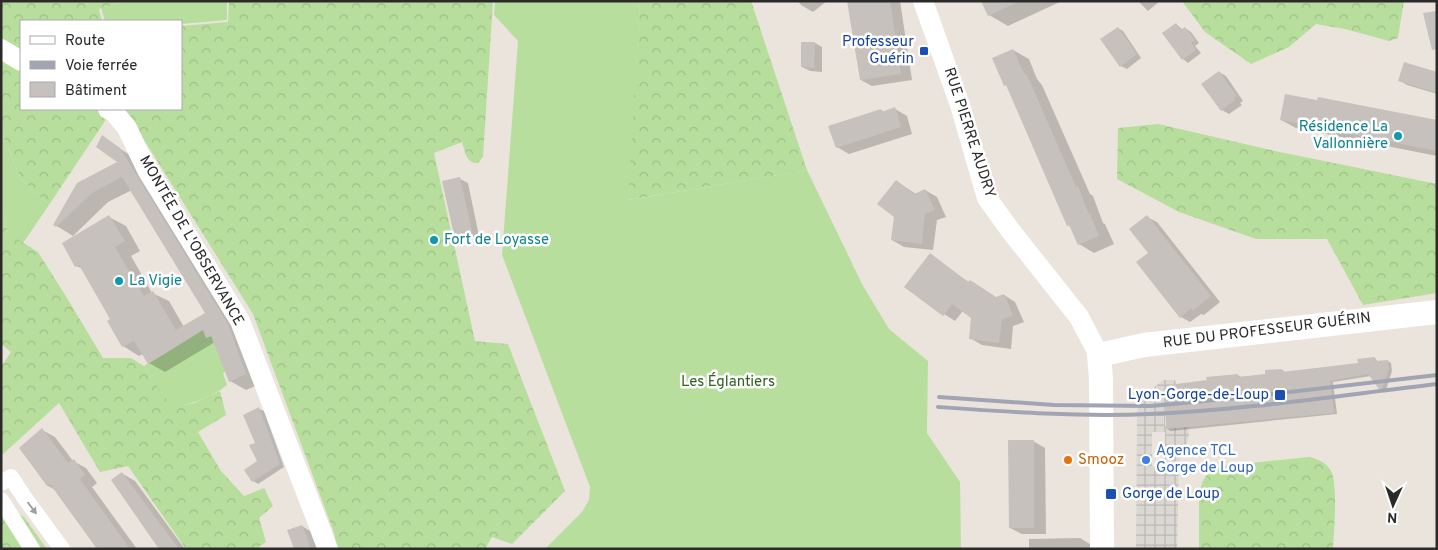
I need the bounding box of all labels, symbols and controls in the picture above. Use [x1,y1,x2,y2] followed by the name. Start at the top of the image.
[20,20,182,110] legend
[65,32,105,51] text: Route
[842,33,914,69] place label: Professeur Guérin
[918,45,930,57] marker: Professeur Guérin
[65,57,137,76] text: Voie ferrée
[939,65,999,201] street label: RUE PIERRE AUDRY
[65,82,127,101] text: Bâtiment
[1299,118,1388,154] place label: Résidence La Vallonnière
[1392,130,1404,142] marker: Résidence La Vallonnière
[134,152,248,330] street label: MONTÉE DE L'OBSERVANCE
[444,231,549,250] place label: Fort de Loyasse
[428,234,440,246] marker: Fort de Loyasse
[129,272,182,291] place label: La Vigie
[113,275,125,287] marker: La Vigie
[1162,308,1372,353] street label: RUE DU PROFESSEUR GUÉRIN
[681,372,775,392] park label: Les Églantiers
[1128,386,1269,405] place label: Lyon-Gorge-de-Loup
[1273,388,1287,402] marker: Lyon-Gorge-de-Loup
[1156,442,1254,478] place label: Agence TCL Gorge de Loup
[1078,451,1124,470] place label: Smooz
[1062,454,1074,466] marker: Smooz
[1140,454,1152,466] marker: Agence TCL Gorge de Loup
[1368,480,1418,530] north arrow
[1122,485,1220,504] place label: Gorge de Loup
[1104,487,1118,501] marker: Gorge de Loup
[27,501,37,515] one-way arrow
[1387,508,1398,525] text: N

